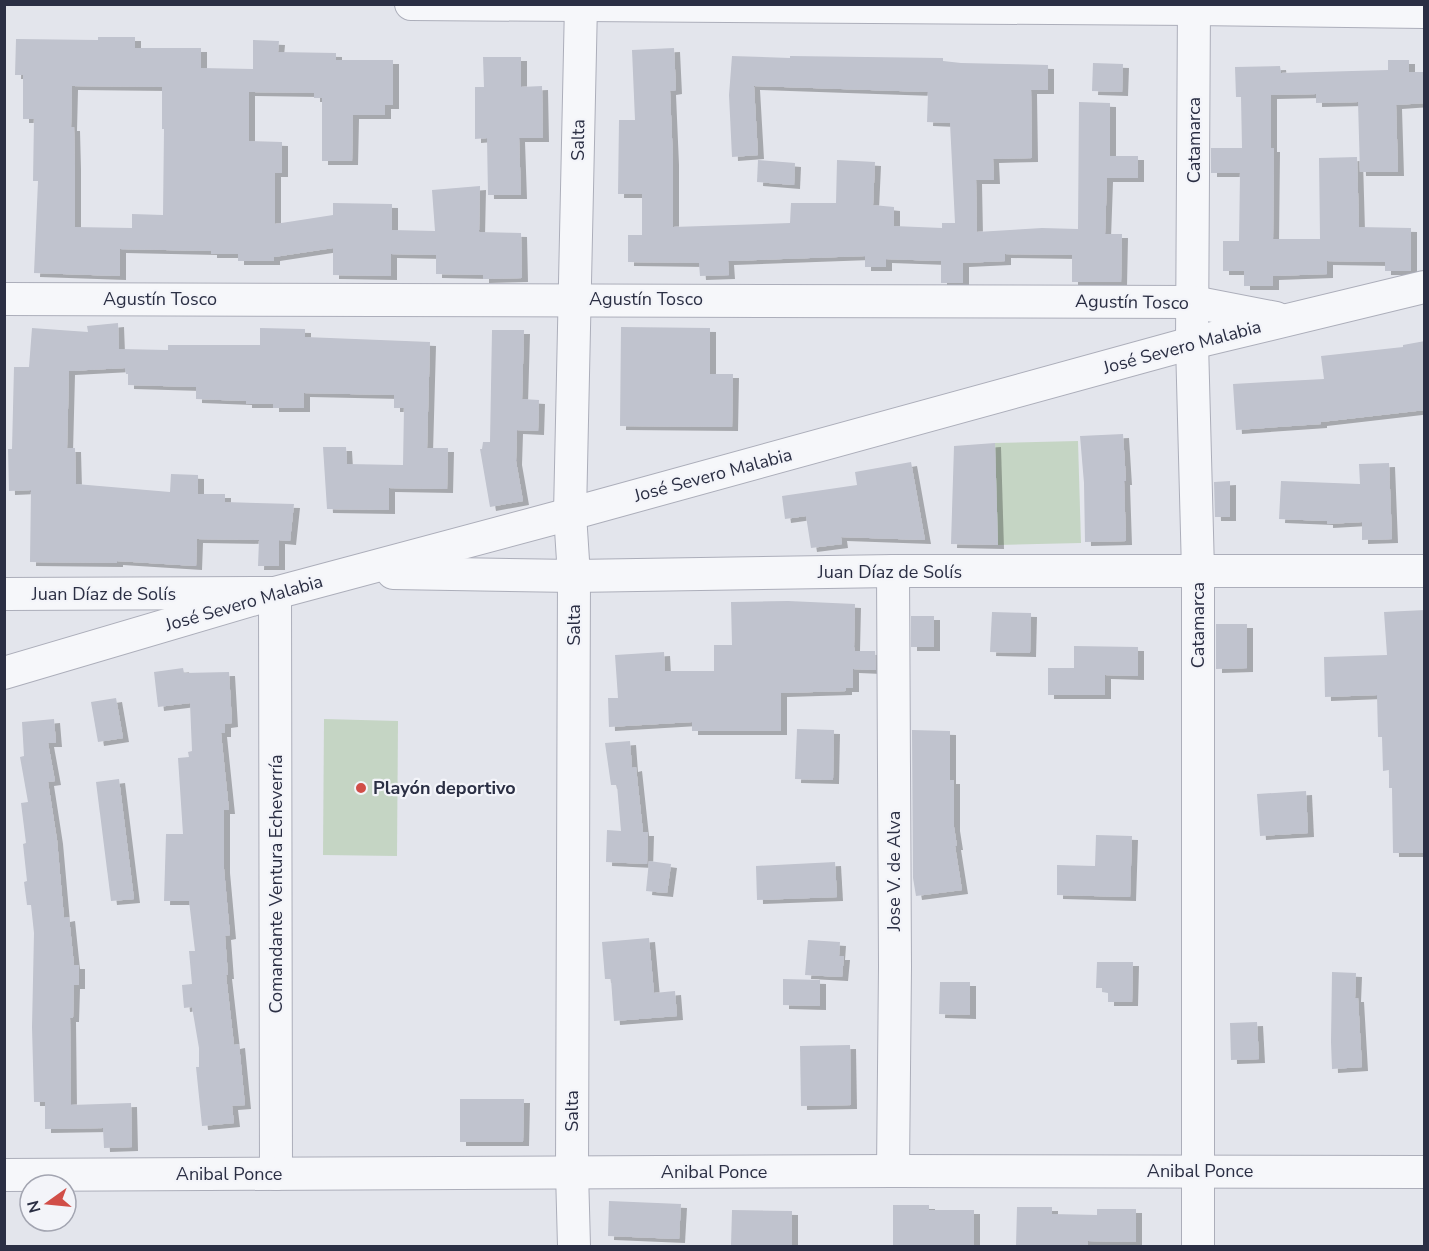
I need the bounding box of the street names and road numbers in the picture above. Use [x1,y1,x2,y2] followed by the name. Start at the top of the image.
[1182,97,1206,183] street label: Catamarca
[566,119,590,161] street label: Salta
[103,287,217,311] street label: Agustín Tosco
[589,287,703,311] street label: Agustín Tosco
[1075,289,1189,315] street label: Agustín Tosco
[1099,314,1264,380] street label: José Severo Malabia
[630,442,795,508] street label: José Severo Malabia
[817,560,962,584] street label: Juan Díaz de Solís
[161,569,326,637] street label: José Severo Malabia
[31,582,176,606] street label: Juan Díaz de Solís
[1186,582,1210,668] street label: Catamarca
[562,604,586,646] street label: Salta
[264,754,288,1014] street label: Comandante Ventura Echeverría
[882,811,906,932] street label: Jose V. de Alva
[560,1090,584,1132] street label: Salta
[1147,1159,1253,1183] street label: Anibal Ponce
[661,1160,767,1184] street label: Anibal Ponce
[176,1162,282,1186] street label: Anibal Ponce

